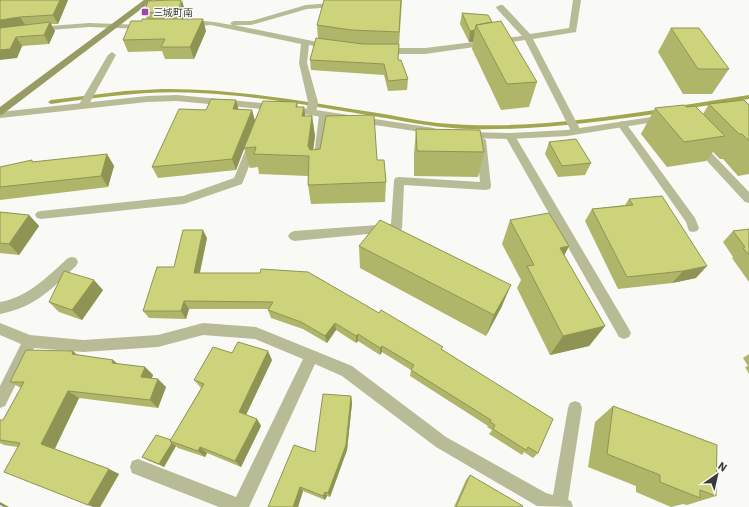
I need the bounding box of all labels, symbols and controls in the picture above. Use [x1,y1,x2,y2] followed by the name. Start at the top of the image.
[153,6,193,19] place label: 三城町南
[140,7,150,17] marker: 三城町南
[697,455,737,495] north arrow
[715,459,730,475] text: N

